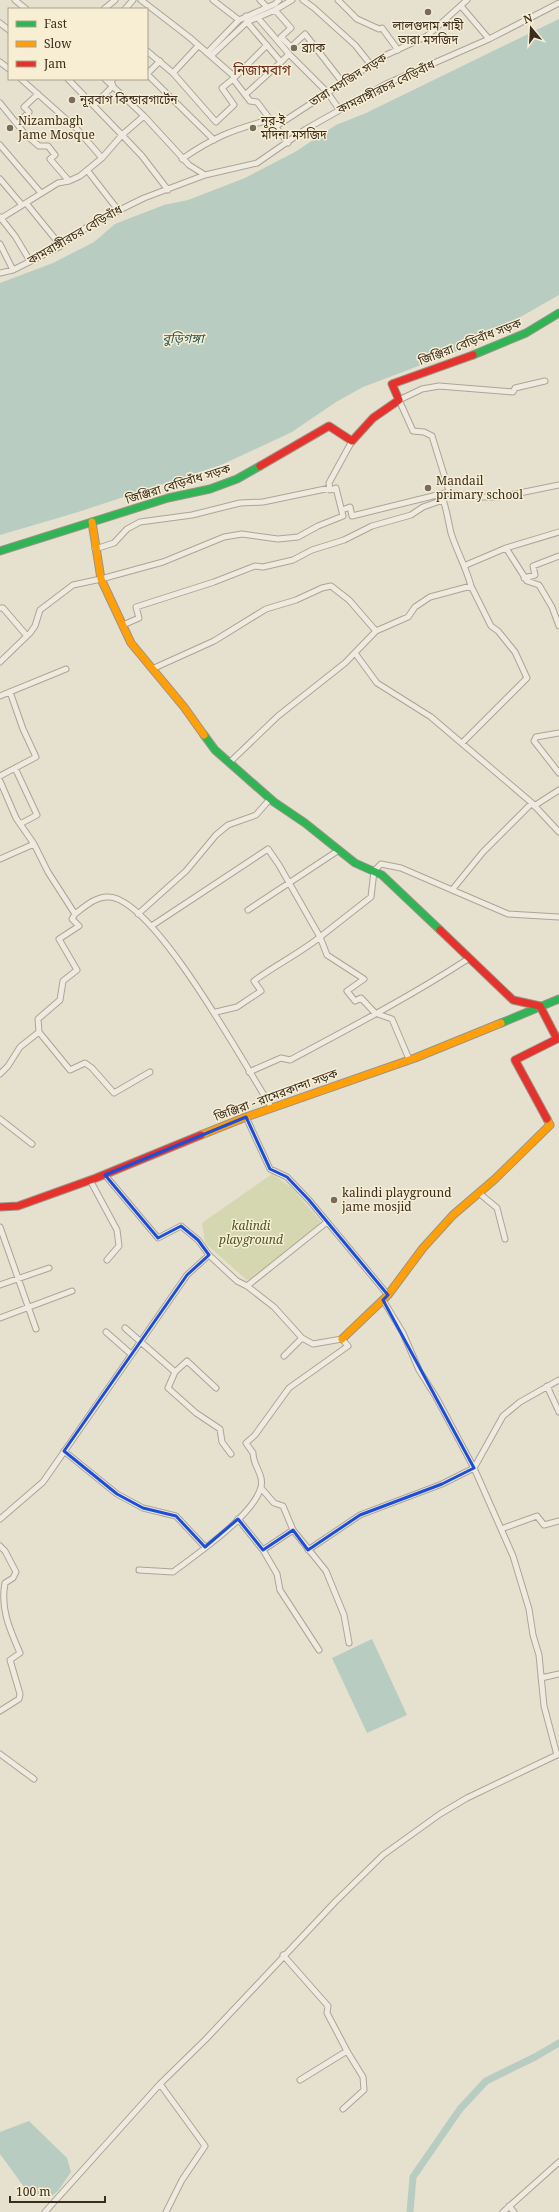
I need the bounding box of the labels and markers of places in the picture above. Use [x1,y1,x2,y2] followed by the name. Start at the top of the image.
[423,7,433,17] marker: লালগুদাম শাহী তারা মসজিদ
[391,17,464,48] place label: লালগুদাম শাহী তারা মসজিদ
[301,39,325,56] place label: ব্র্যাক
[289,43,299,53] marker: ব্র্যাক
[79,91,178,108] place label: নূরবাগ কিন্ডারগার্টেন
[67,95,77,105] marker: নূরবাগ কিন্ডারগার্টেন
[17,112,95,143] place label: Nizambagh Jame Mosque
[260,112,327,143] place label: নূর-ই মদিনা মসজিদ
[5,123,15,133] marker: Nizambagh Jame Mosque
[248,123,258,133] marker: নূর-ই মদিনা মসজিদ
[436,472,523,503] place label: Mandail primary school
[423,483,433,493] marker: Mandail primary school
[341,1184,452,1215] place label: kalindi playground jame mosjid
[329,1195,339,1205] marker: kalindi playground jame mosjid

